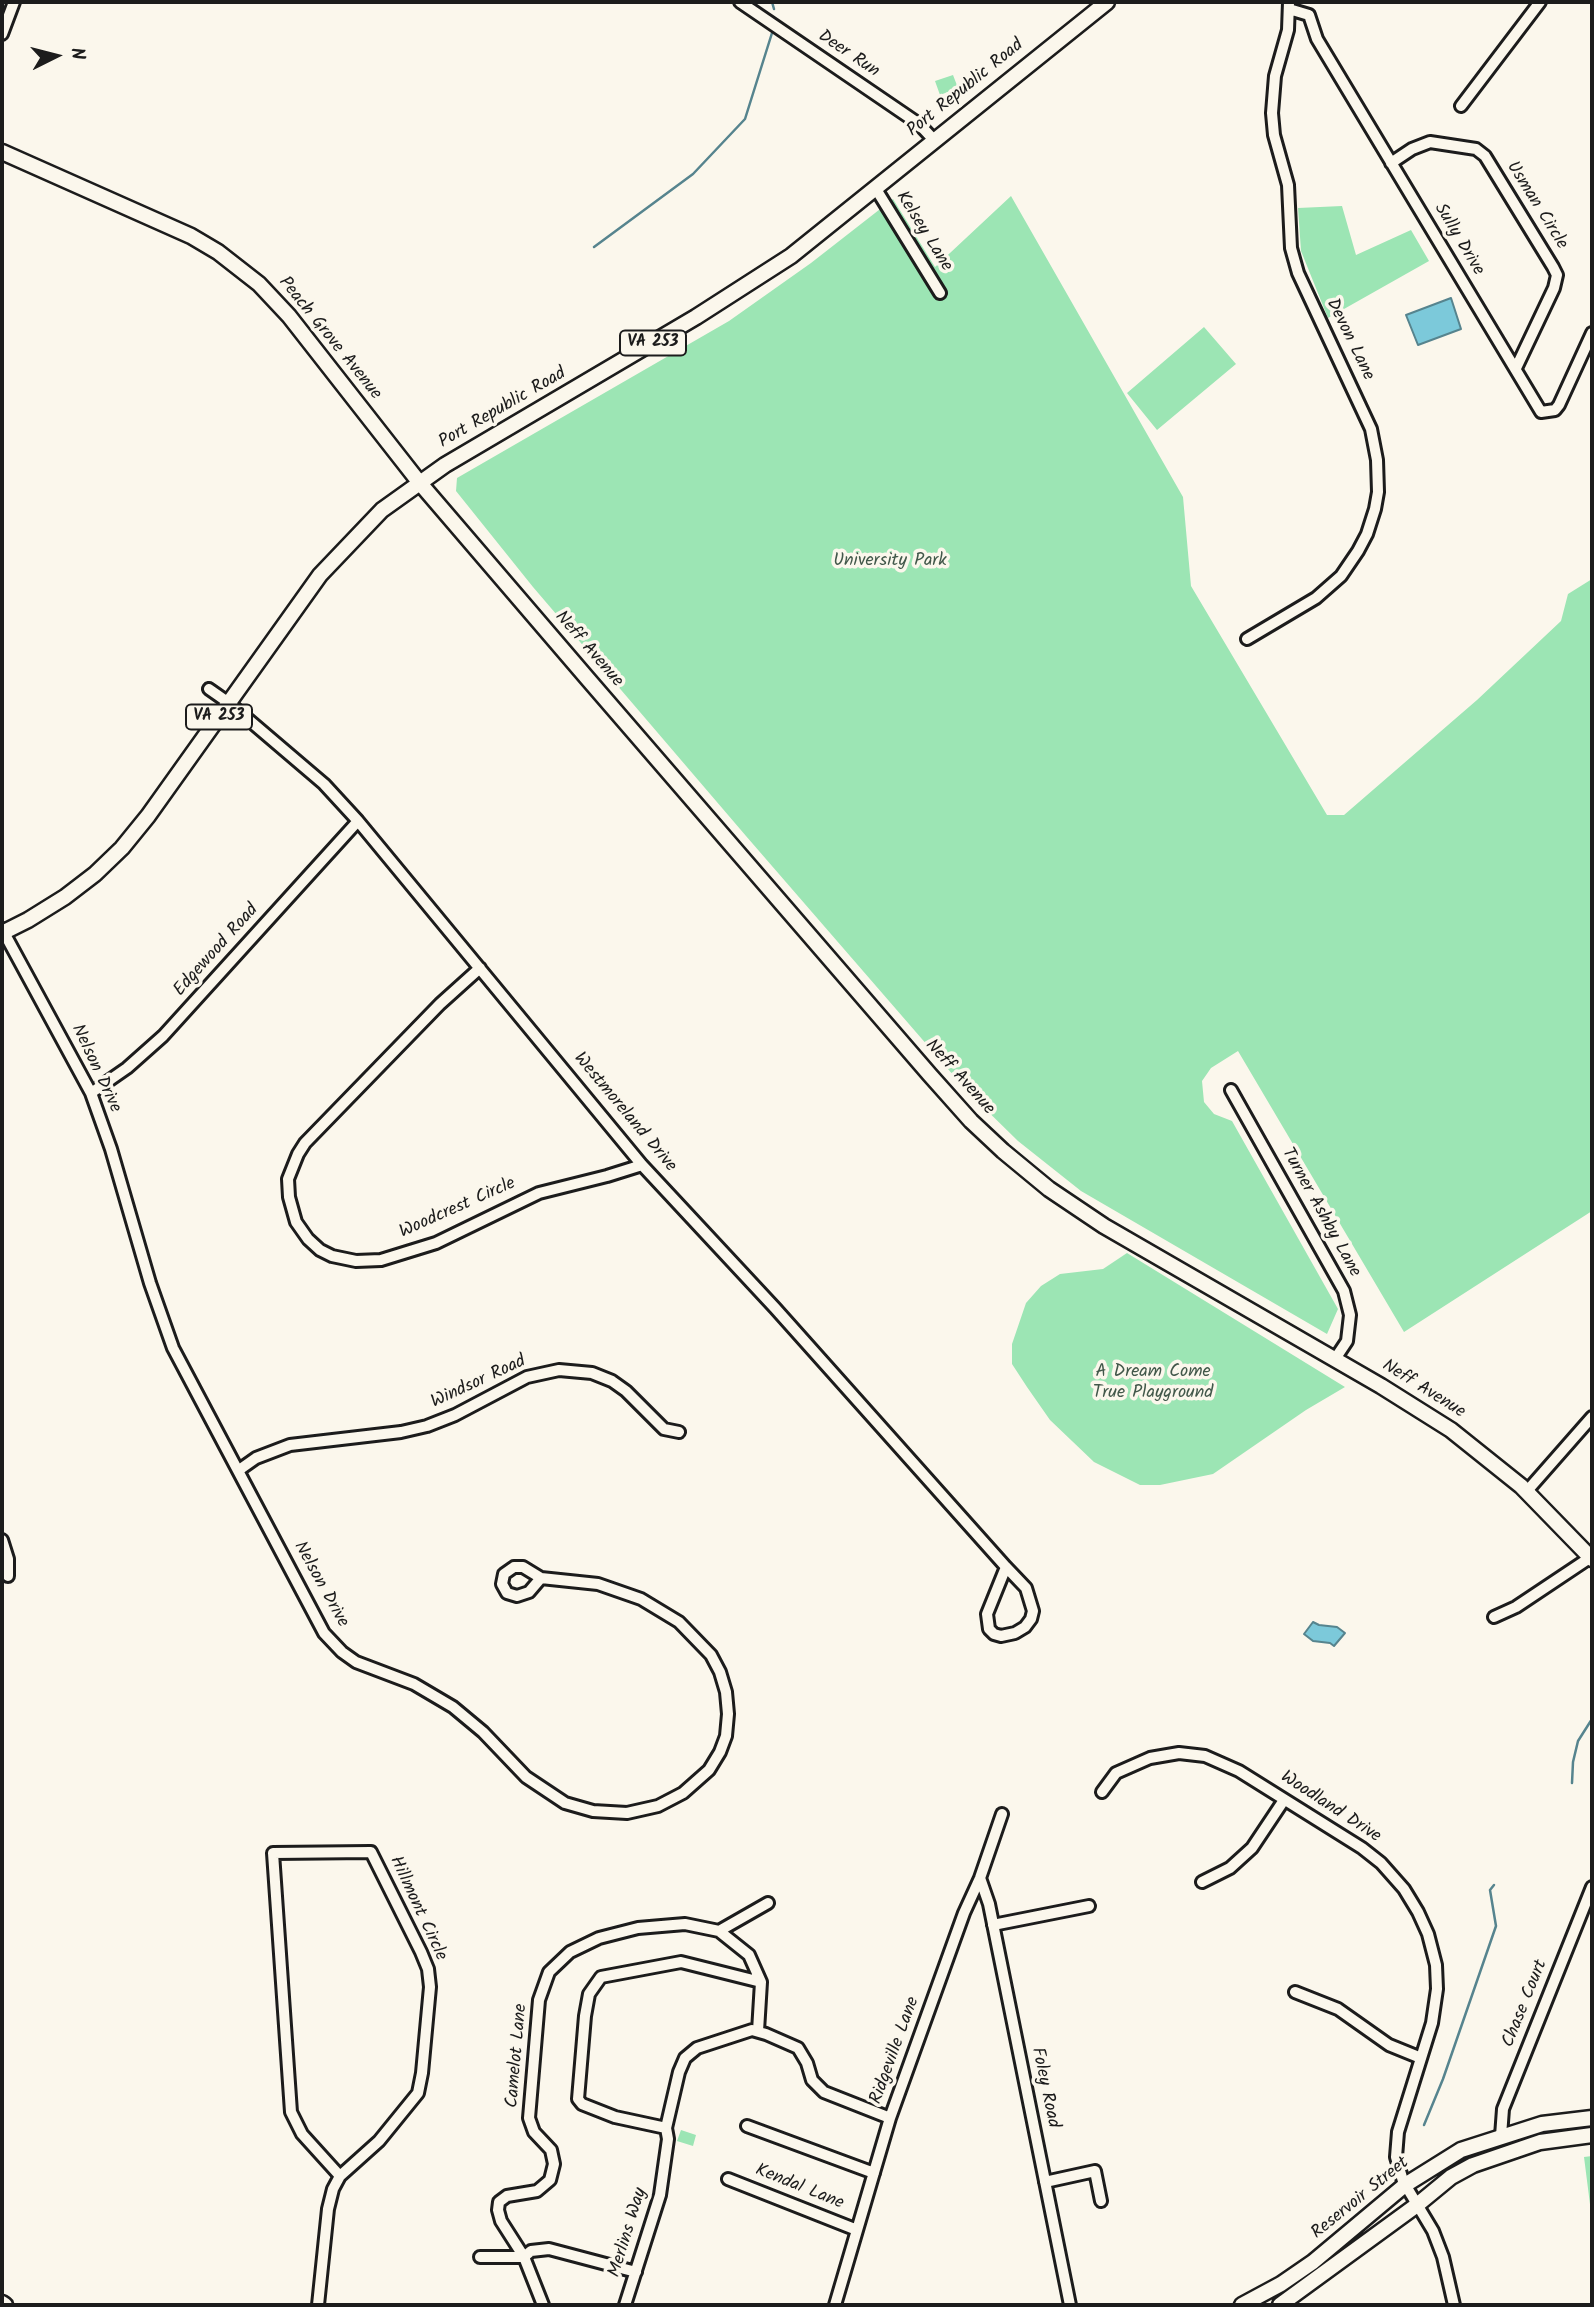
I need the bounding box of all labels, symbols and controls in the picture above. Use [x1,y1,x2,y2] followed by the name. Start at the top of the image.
[21,21,91,91] north arrow
[813,27,883,83] street label: Deer Run
[903,35,1029,143] street label: Port Republic Road
[61,46,92,61] text: N
[1500,158,1572,254] street label: Usman Circle
[890,188,956,276] street label: Kelsey Lane
[1428,200,1488,280] street label: Sully Drive
[273,273,385,405] street label: Peach Grove Avenue
[1320,296,1378,384] street label: Devon Lane
[620,330,686,356] road number: VA 253
[436,364,570,454] street label: Port Republic Road
[833,551,947,573] park label: University Park
[549,607,627,693] street label: Neff Avenue
[186,704,252,730] road number: VA 253
[170,900,264,1002] street label: Edgewood Road
[65,1021,125,1117] street label: Nelson Drive
[920,1036,998,1120] street label: Neff Avenue
[568,1049,680,1177] street label: Westmoreland Drive
[1276,1145,1364,1281] street label: Turner Ashby Lane
[397,1174,519,1244] street label: Woodcrest Circle
[428,1352,530,1414] street label: Windsor Road
[1377,1356,1469,1424] street label: Neff Avenue
[1093,1362,1213,1404] park label: A Dream Come True Playground
[288,1538,352,1632] street label: Nelson Drive
[1276,1767,1384,1849] street label: Woodland Drive
[383,1853,451,1965] street label: Hillmont Circle
[1499,1957,1553,2051] street label: Chase Court
[867,1994,925,2108] street label: Ridgeville Lane
[503,2003,533,2109] street label: Camelot Lane
[1025,2046,1063,2130] street label: Foley Road
[1308,2153,1414,2245] street label: Reservoir Street
[752,2161,846,2215] street label: Kendal Lane
[605,2186,653,2280] street label: Merlins Way

